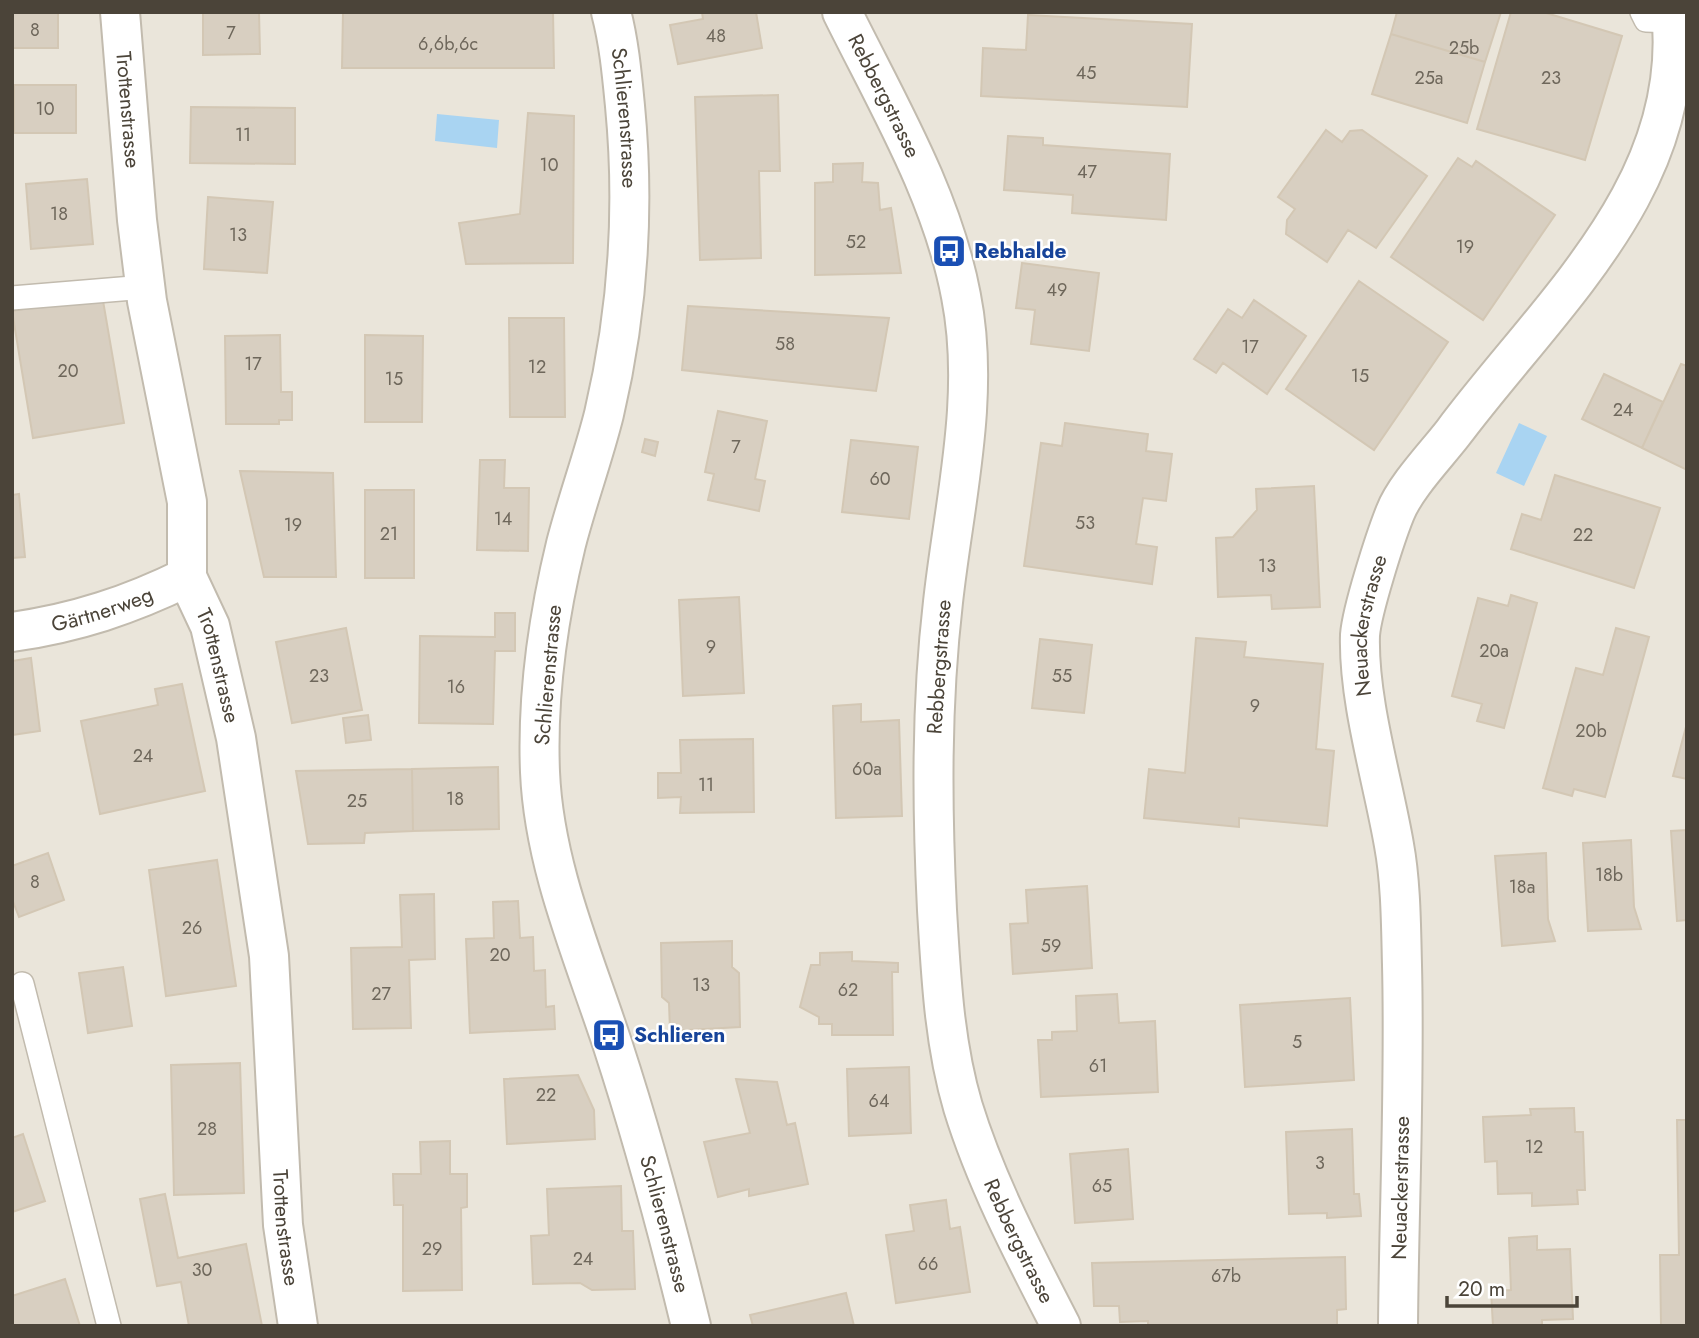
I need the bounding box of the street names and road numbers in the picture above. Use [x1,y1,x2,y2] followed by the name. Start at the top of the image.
[840,29,928,163] street label: Rebbergstrasse
[603,46,644,189] street label: Schlierenstrasse
[108,50,148,169] street label: Trottenstrasse
[1345,551,1395,698] street label: Neuackerstrasse
[48,579,158,640] street label: Gärtnerweg
[919,599,959,735] street label: Rebbergstrasse
[189,603,247,726] street label: Trottenstrasse
[527,603,569,747] street label: Schlierenstrasse
[1384,1116,1417,1260] street label: Neuackerstrasse
[632,1152,697,1296] street label: Schlierenstrasse
[265,1169,307,1288] street label: Trottenstrasse
[976,1174,1062,1309] street label: Rebbergstrasse

